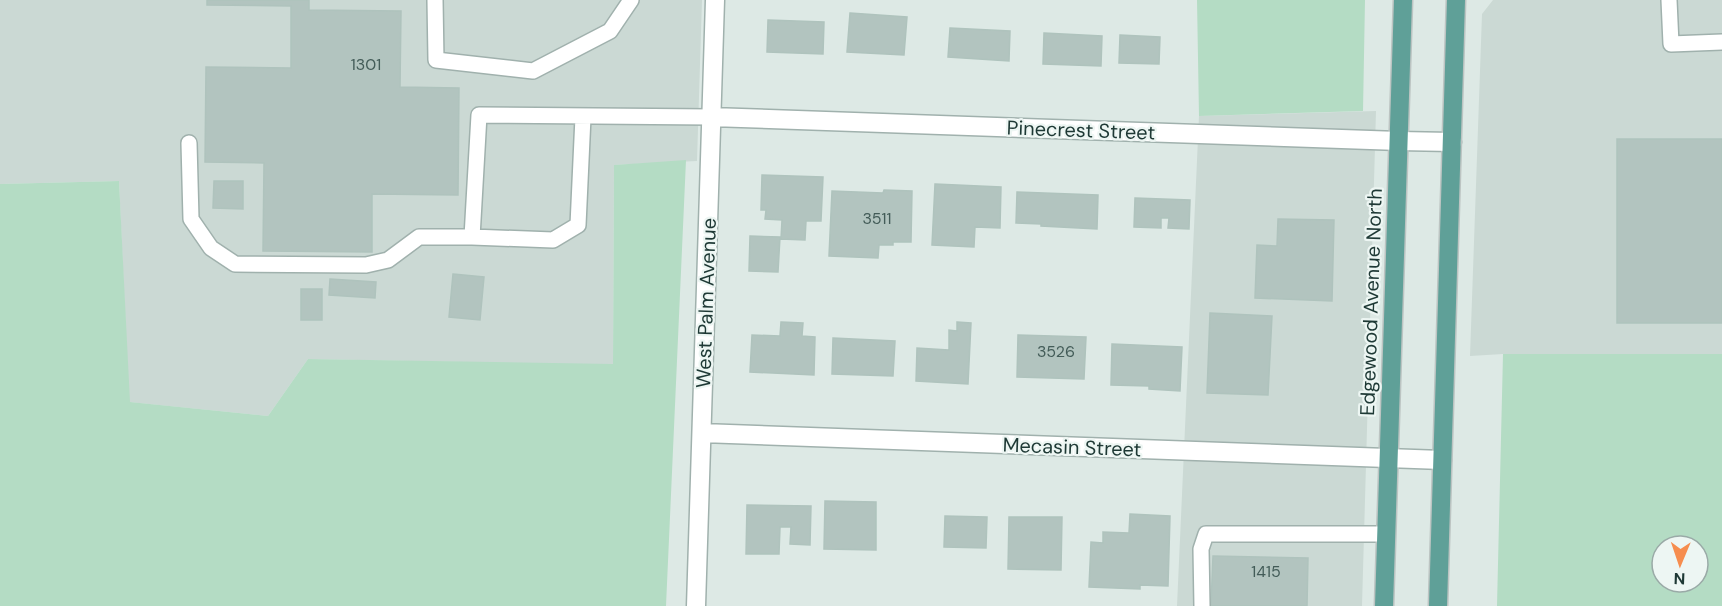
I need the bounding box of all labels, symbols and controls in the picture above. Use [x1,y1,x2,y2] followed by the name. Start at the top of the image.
[351,54,381,75] house number: 1301
[1006,114,1156,146] street label: Pinecrest Street
[1354,188,1388,416] street label: Edgewood Avenue North
[862,208,892,229] house number: 3511
[690,218,722,388] street label: West Palm Avenue
[1037,341,1075,362] house number: 3526
[1002,432,1142,462] street label: Mecasin Street
[1650,534,1710,594] north arrow
[1251,561,1281,582] house number: 1415
[1673,568,1686,589] text: N

